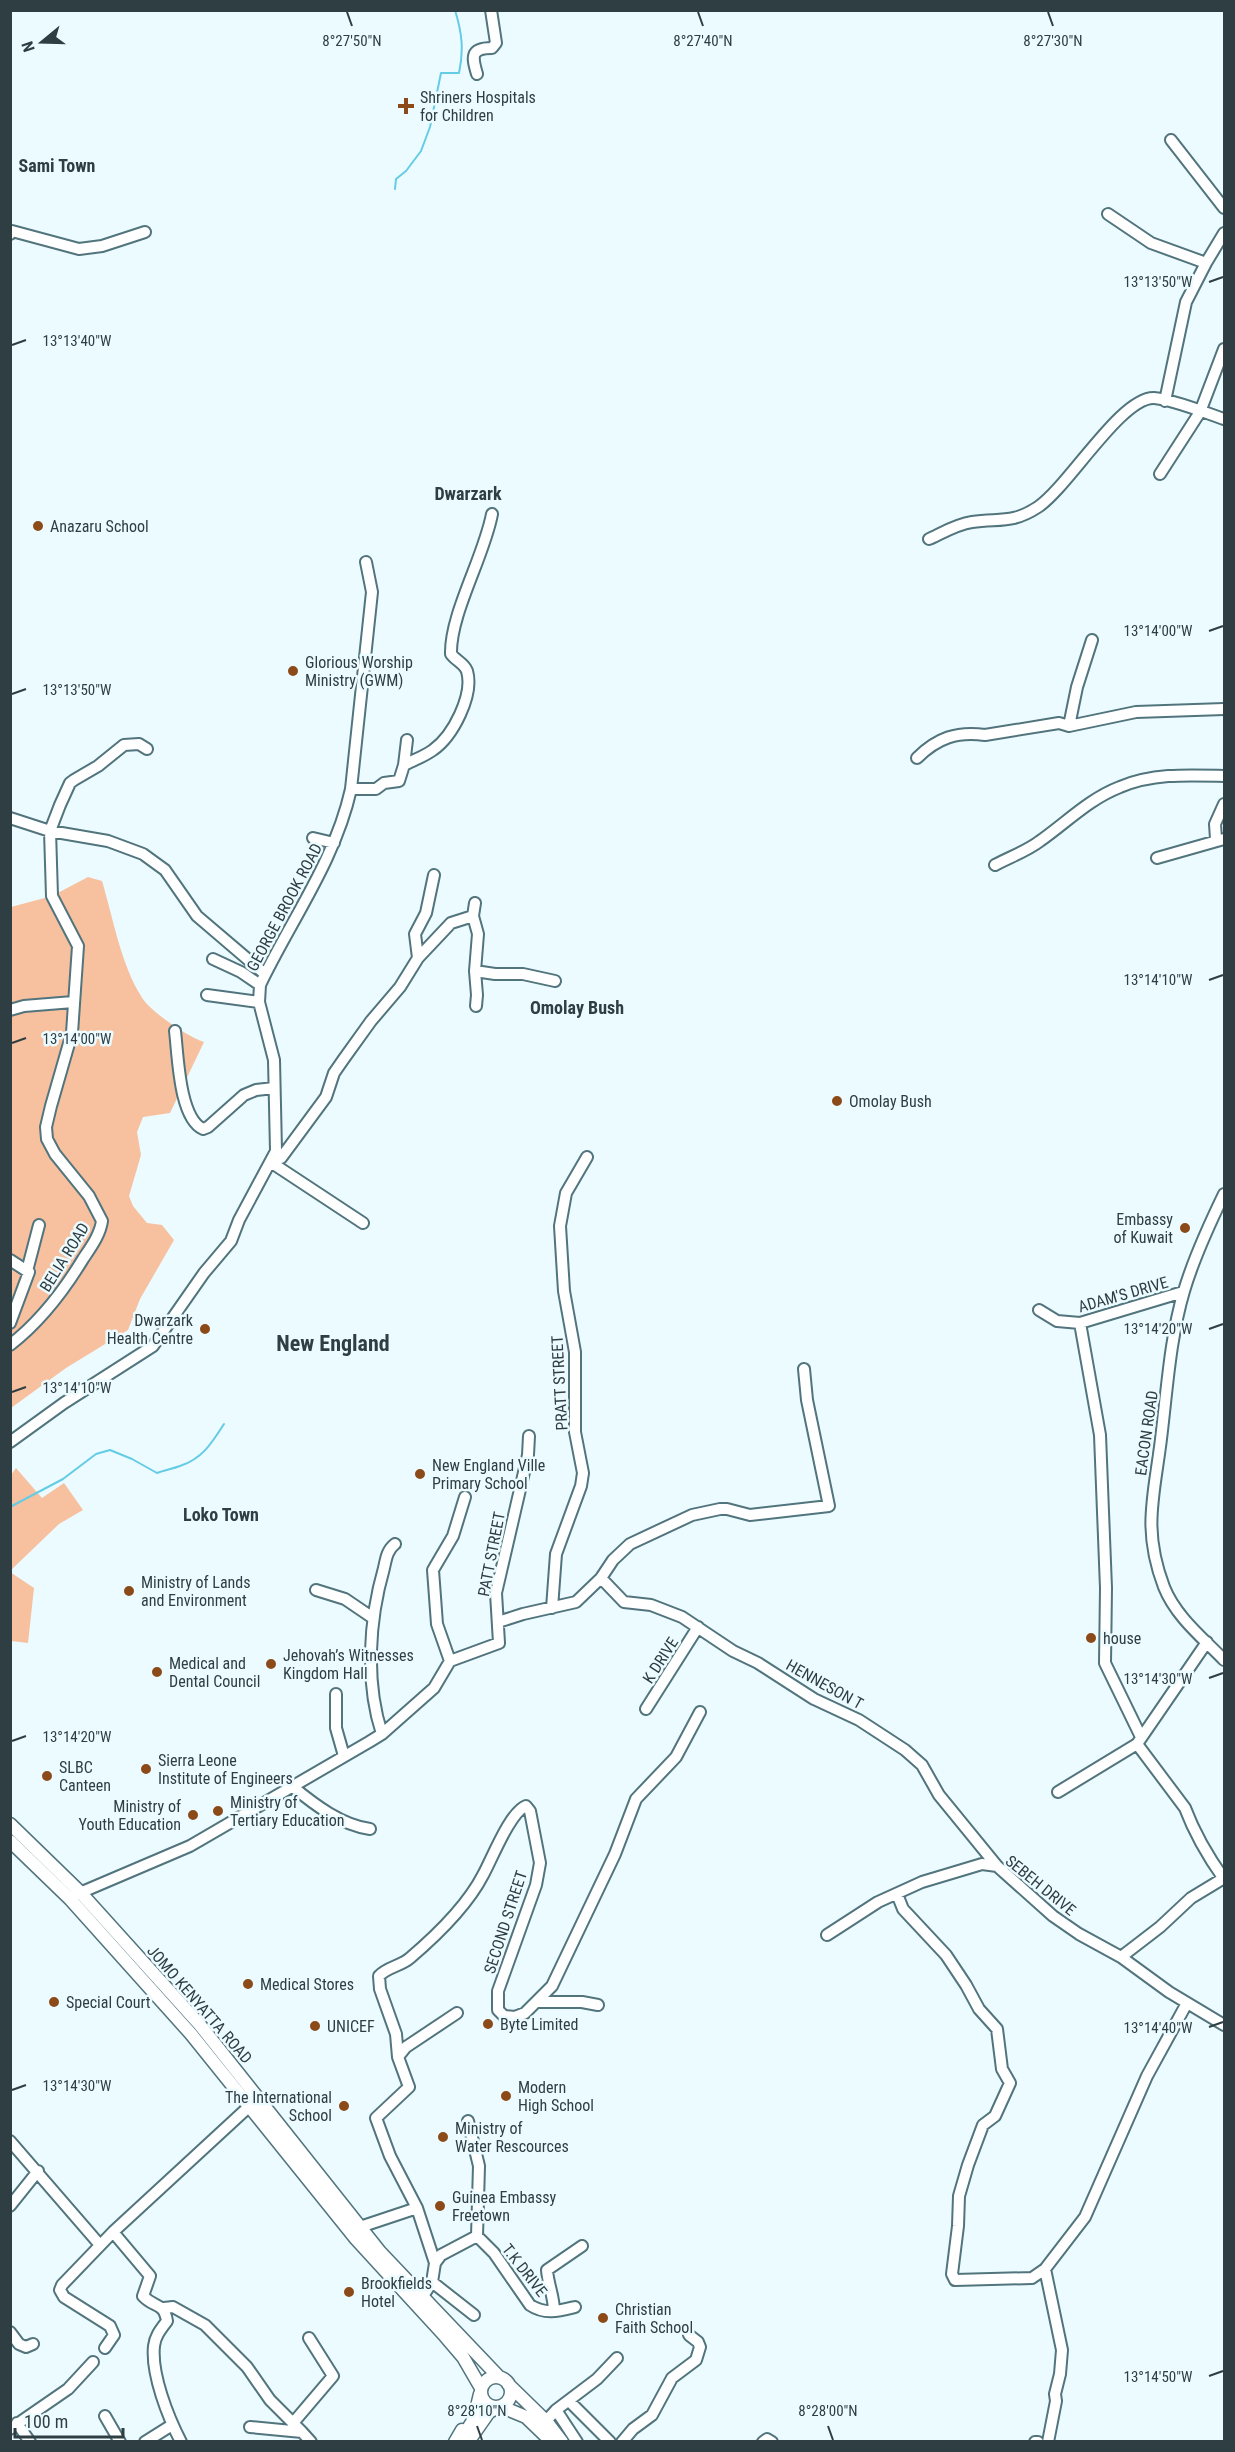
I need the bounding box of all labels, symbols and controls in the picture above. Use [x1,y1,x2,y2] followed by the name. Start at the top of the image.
[12,12,72,72] north arrow
[322,32,382,50] text: 8°27'50"N
[673,32,733,50] text: 8°27'40"N
[1023,32,1083,50] text: 8°27'30"N
[18,39,39,54] text: N
[420,88,536,125] place label: Shriners Hospitals for Children
[397,97,415,115] marker: Shriners Hospitals for Children
[19,155,95,176] district label: Sami Town
[1124,273,1193,291] text: 13°13'50"W
[43,332,112,350] text: 13°13'40"W
[434,483,502,504] district label: Dwarzark
[50,517,149,536] place label: Anazaru School
[31,519,45,533] marker: Anazaru School
[1124,622,1193,640] text: 13°14'00"W
[305,653,413,690] place label: Glorious Worship Ministry (GWM)
[286,664,300,678] marker: Glorious Worship Ministry (GWM)
[43,681,112,699] text: 13°13'50"W
[243,840,326,974] street label: GEORGE BROOK ROAD
[1124,971,1193,989] text: 13°14'10"W
[530,997,624,1018] district label: Omolay Bush
[43,1030,112,1048] text: 13°14'00"W
[849,1092,932,1111] place label: Omolay Bush
[830,1094,844,1108] marker: Omolay Bush
[1113,1210,1173,1247] place label: Embassy of Kuwait
[36,1219,93,1295] street label: BELIA ROAD
[1178,1221,1192,1235] marker: Embassy of Kuwait
[1076,1273,1170,1316] street label: ADAM'S DRIVE
[107,1311,194,1348] place label: Dwarzark Health Centre
[1124,1320,1193,1338] text: 13°14'20"W
[198,1322,212,1336] marker: Dwarzark Health Centre
[276,1331,390,1356] district label: New England
[548,1335,571,1431] street label: PRATT STREET
[43,1379,112,1397] text: 13°14'10"W
[1131,1389,1162,1477] street label: EACON ROAD
[432,1456,545,1493] place label: New England Ville Primary School
[413,1467,427,1481] marker: New England Ville Primary School
[183,1504,259,1525] district label: Loko Town
[474,1510,509,1598] street label: PATT STREET
[141,1573,251,1610] place label: Ministry of Lands and Environment
[122,1584,136,1598] marker: Ministry of Lands and Environment
[1103,1629,1141,1648] place label: house
[1084,1631,1098,1645] marker: house
[639,1634,682,1687] street label: K DRIVE
[283,1646,414,1683] place label: Jehovah’s Witnesses Kingdom Hall
[169,1654,260,1691] place label: Medical and Dental Council
[783,1655,867,1713] street label: HENNESON T
[264,1657,278,1671] marker: Jehovah’s Witnesses Kingdom Hall
[150,1665,164,1679] marker: Medical and Dental Council
[1124,1670,1193,1688] text: 13°14'30"W
[43,1728,112,1746] text: 13°14'20"W
[158,1751,293,1788] place label: Sierra Leone Institute of Engineers
[59,1758,111,1795] place label: SLBC Canteen
[139,1762,153,1776] marker: Sierra Leone Institute of Engineers
[40,1769,54,1783] marker: SLBC Canteen
[230,1793,344,1830] place label: Ministry of Tertiary Education
[78,1797,181,1834] place label: Ministry of Youth Education
[211,1804,225,1818] marker: Ministry of Tertiary Education
[186,1808,200,1822] marker: Ministry of Youth Education
[1002,1851,1080,1920] street label: SEBEH DRIVE
[480,1868,531,1976] street label: SECOND STREET
[143,1941,256,2067] street label: JOMO KENYATTA ROAD
[260,1975,354,1994] place label: Medical Stores
[241,1977,255,1991] marker: Medical Stores
[66,1993,151,2012] place label: Special Court
[47,1995,61,2009] marker: Special Court
[500,2015,578,2034] place label: Byte Limited
[327,2017,375,2036] place label: UNICEF
[481,2017,495,2031] marker: Byte Limited
[308,2019,322,2033] marker: UNICEF
[1124,2019,1193,2037] text: 13°14'40"W
[43,2077,112,2095] text: 13°14'30"W
[518,2078,594,2115] place label: Modern High School
[225,2088,332,2125] place label: The International School
[499,2089,513,2103] marker: Modern High School
[337,2099,351,2113] marker: The International School
[455,2119,569,2156] place label: Ministry of Water Rescources
[436,2130,450,2144] marker: Ministry of Water Rescources
[452,2188,557,2225] place label: Guinea Embassy Freetown
[433,2199,447,2213] marker: Guinea Embassy Freetown
[498,2240,551,2301] street label: T.K DRIVE
[361,2274,432,2311] place label: Brookfields Hotel
[342,2285,356,2299] marker: Brookfields Hotel
[615,2300,693,2337] place label: Christian Faith School
[596,2311,610,2325] marker: Christian Faith School
[1124,2368,1193,2386] text: 13°14'50"W
[15,2401,123,2439] scale bar
[447,2402,507,2420] text: 8°28'10"N
[798,2402,858,2420] text: 8°28'00"N
[24,2411,68,2432] text: 100 m

